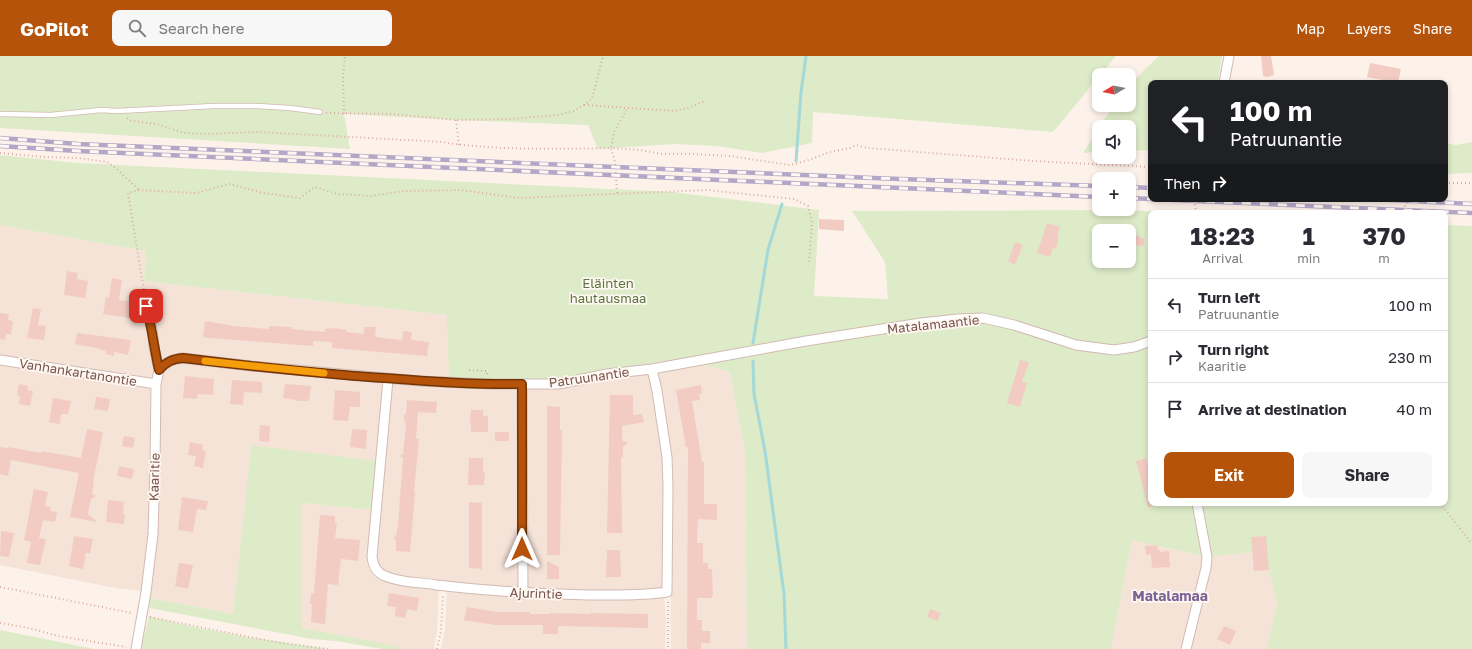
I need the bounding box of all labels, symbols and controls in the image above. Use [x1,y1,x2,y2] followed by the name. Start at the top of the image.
[112,10,392,46] search box
[20,17,88,40] text: GoPilot
[126,17,148,39] icon: search
[158,19,244,37] text: Search here
[1296,20,1325,37] text: Map
[1347,20,1391,37] text: Layers
[1413,20,1452,37] text: Share
[1092,68,1136,112] north arrow
[1092,68,1136,268] map controls
[1230,94,1312,127] text: 100 m
[1164,96,1216,148] icon: left
[1092,120,1136,164] button: sound
[1230,128,1342,150] text: Patruunantie
[1092,172,1136,216] button: +
[1208,172,1230,194] icon: right
[1164,174,1200,192] text: Then
[1190,221,1255,250] text: 18:23
[1302,221,1315,250] text: 1
[1362,221,1406,250] text: 370
[1092,224,1136,268] button: −
[1202,250,1243,266] text: Arrival
[1297,250,1320,266] text: min
[1378,250,1390,266] text: m
[570,275,646,306] park label: Eläinten hautausmaa
[1198,288,1260,306] text: Turn left
[129,289,163,323] pin
[1164,294,1186,316] icon: left
[135,295,157,317] icon: arrive
[1389,296,1432,314] text: 100 m
[1198,306,1279,322] text: Patruunantie
[886,311,980,337] street label: Matalamaantie
[1198,340,1269,358] text: Turn right
[1164,346,1186,368] icon: right
[1388,348,1432,366] text: 230 m
[18,355,138,389] street label: Vanhankartanontie
[1198,358,1246,374] text: Kaaritie
[548,363,630,391] street label: Patruunantie
[1164,398,1186,420] icon: arrive
[1198,400,1347,418] text: Arrive at destination
[1397,400,1432,418] text: 40 m
[1164,452,1294,498] button: Exit
[1302,452,1432,498] button: Share
[145,453,163,501] street label: Kaaritie
[501,528,543,570] position arrow
[509,584,563,602] street label: Ajurintie
[1132,587,1208,604] district label: Matalamaa

